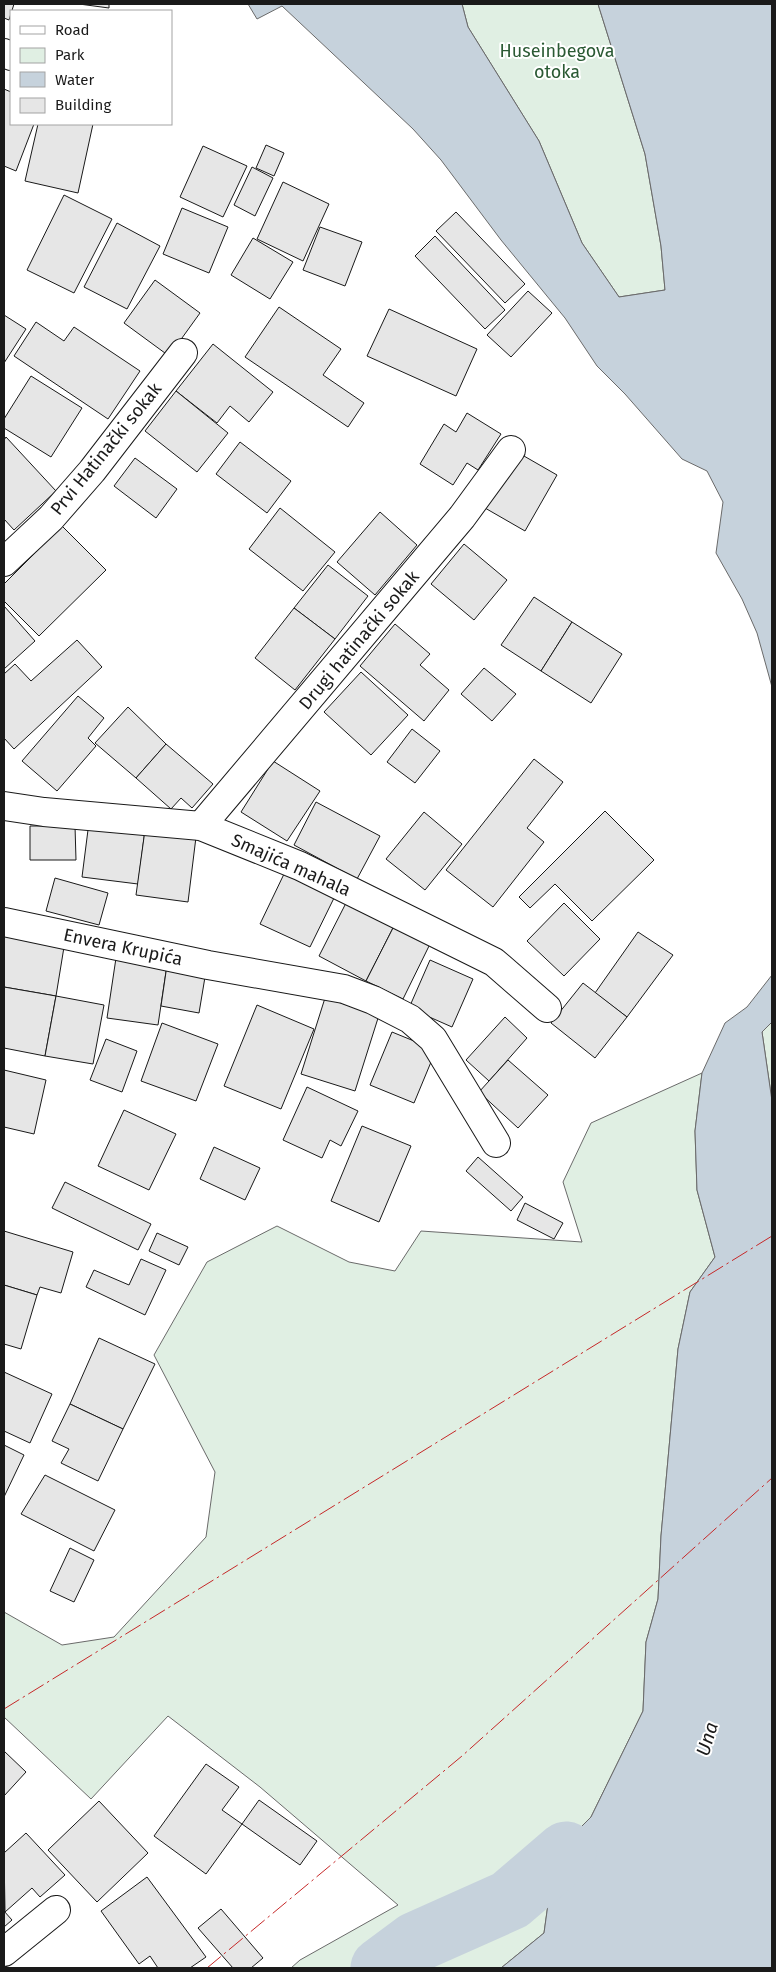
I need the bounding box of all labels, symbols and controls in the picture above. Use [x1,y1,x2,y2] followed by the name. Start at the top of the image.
[10,10,172,125] legend
[55,21,90,39] text: Road
[500,40,614,83] park label: Huseinbegova otoka
[55,46,85,64] text: Park
[55,71,94,89] text: Water
[55,96,111,114] text: Building
[46,378,167,520] street label: Prvi Hatinački sokak
[294,565,424,714] street label: Drugi hatinački sokak
[228,829,354,901] street label: Smajića mahala
[61,924,185,970] street label: Envera Krupića
[691,1719,723,1759] water label: Una

